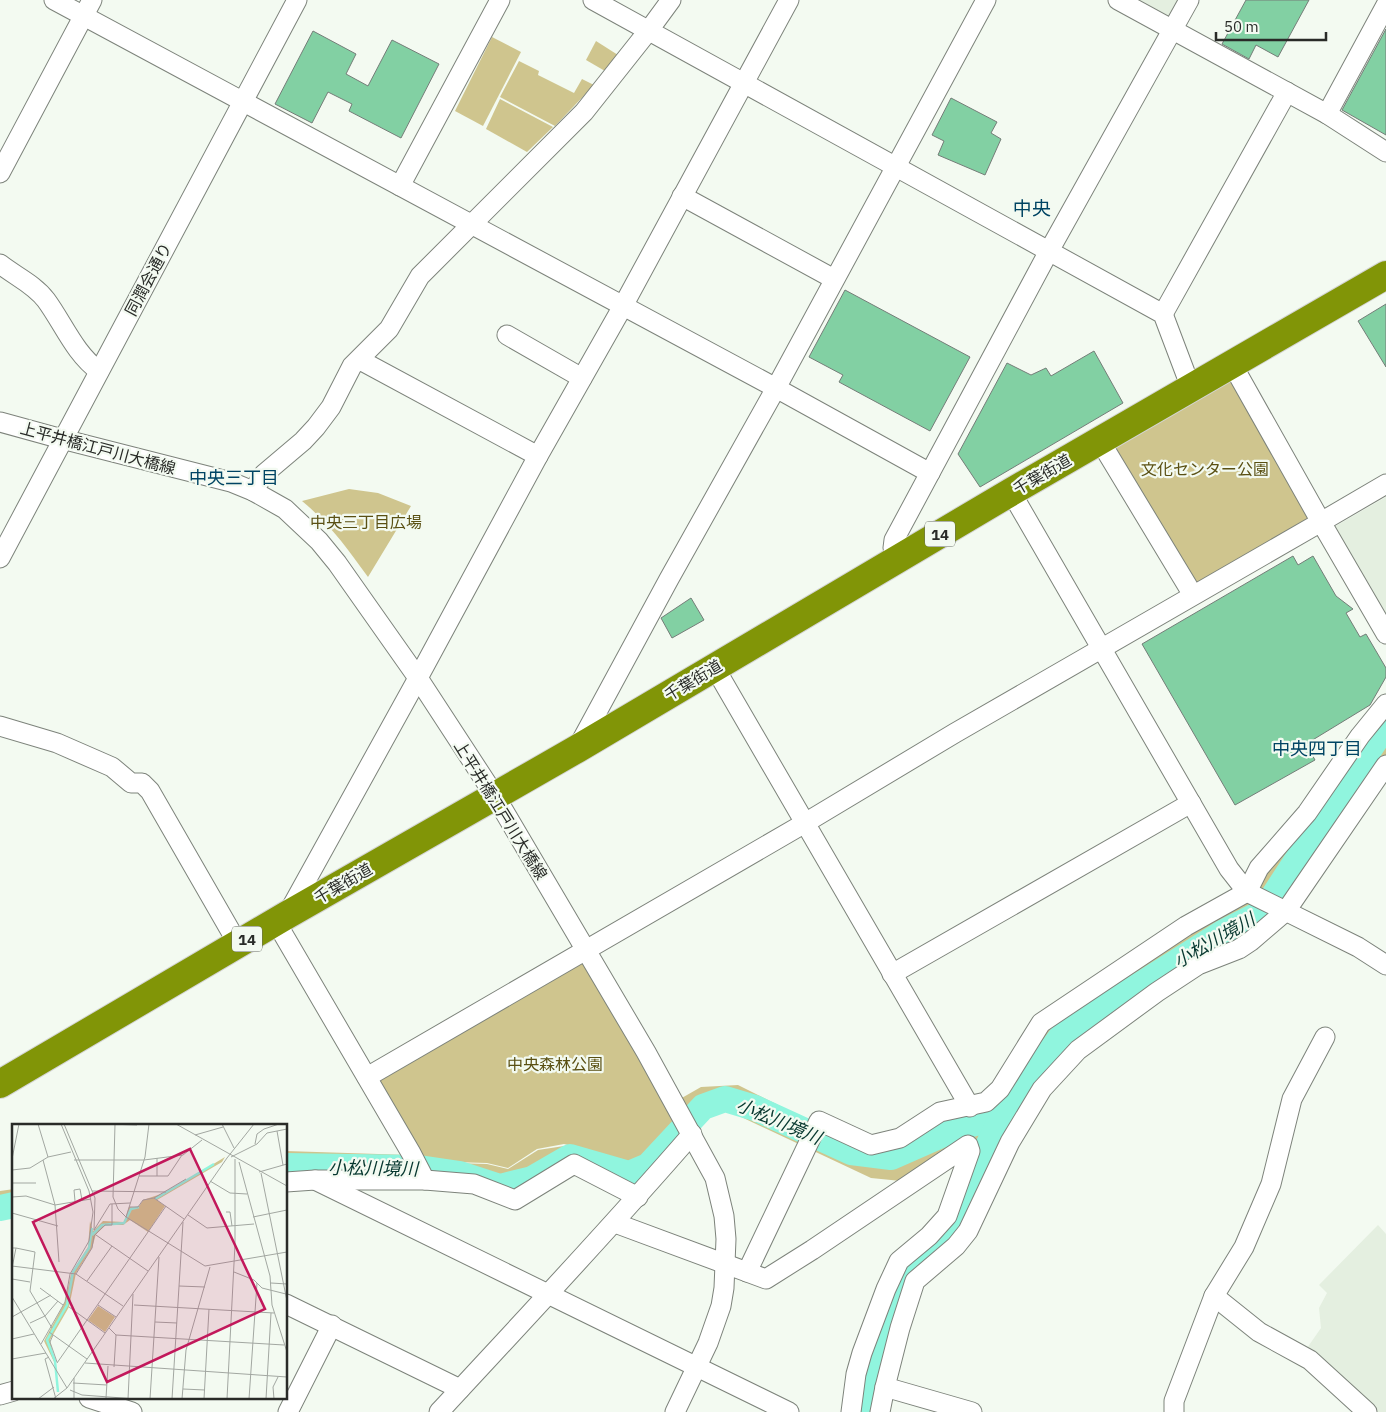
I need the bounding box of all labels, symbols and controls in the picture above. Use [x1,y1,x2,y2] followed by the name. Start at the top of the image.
[1216,10,1326,42] scale bar
[1224,17,1259,36] text: 50 m
[1013,196,1051,220] district label: 中央
[120,239,176,319] street label: 同潤会通り
[18,418,178,478] street label: 上平井橋江戸川大橋線
[1009,449,1075,499] street label: 千葉街道
[1141,459,1269,479] park label: 文化センター公園
[189,466,279,489] district label: 中央三丁目
[310,512,422,532] park label: 中央三丁目広場
[925,522,955,546] road number: 14
[660,655,726,705] street label: 千葉街道
[450,737,552,883] street label: 上平井橋江戸川大橋線
[1272,737,1362,760] district label: 中央四丁目
[310,858,376,908] street label: 千葉街道
[1169,907,1260,972] water label: 小松川境川
[232,926,262,952] road number: 14
[507,1054,603,1074] park label: 中央森林公園
[733,1093,827,1150] water label: 小松川境川
[12,1124,288,1400] inset map
[328,1156,420,1180] water label: 小松川境川

